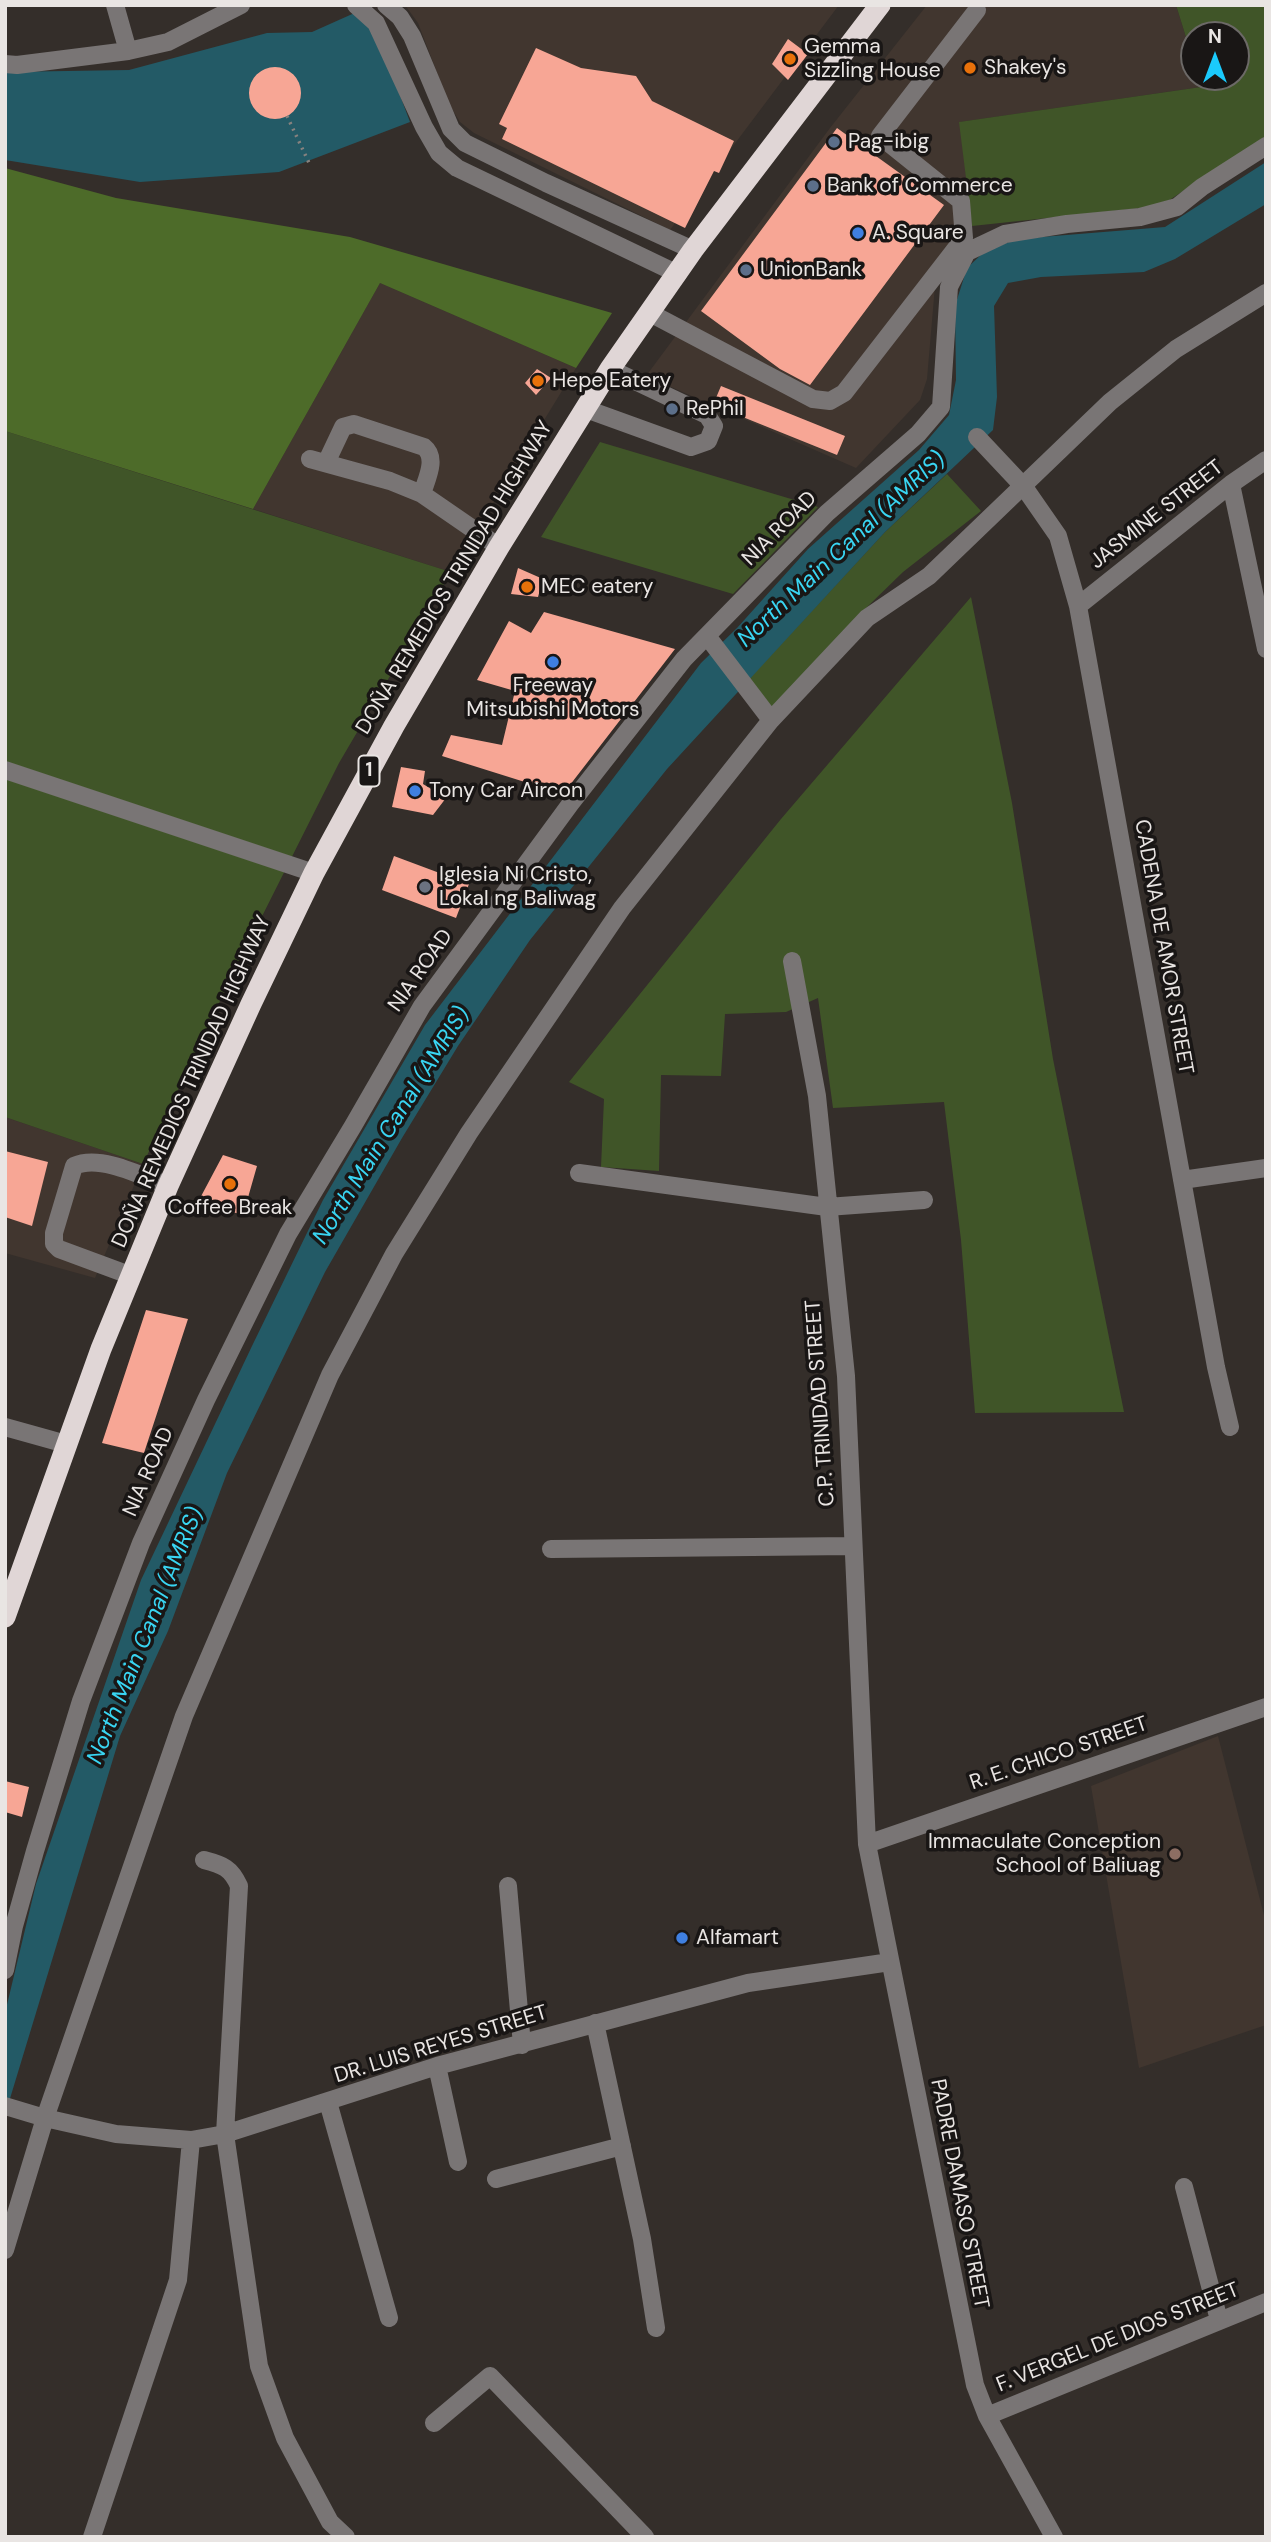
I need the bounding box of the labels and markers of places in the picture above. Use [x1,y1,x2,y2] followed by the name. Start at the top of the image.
[804,34,941,84] place label: Gemma Sizzling House
[782,51,798,67] marker: Gemma Sizzling House
[984,55,1067,81] place label: Shakey's
[962,60,978,76] marker: Shakey's
[848,129,929,155] place label: Pag-ibig
[826,134,842,150] marker: Pag-ibig
[827,173,1013,199] place label: Bank of Commerce
[805,178,821,194] marker: Bank of Commerce
[872,220,964,246] place label: A. Square
[850,225,866,241] marker: A. Square
[760,257,862,283] place label: UnionBank
[738,262,754,278] marker: UnionBank
[552,368,671,394] place label: Hepe Eatery
[530,373,546,389] marker: Hepe Eatery
[686,396,744,422] place label: RePhil
[664,401,680,417] marker: RePhil
[541,574,654,600] place label: MEC eatery
[519,579,535,595] marker: MEC eatery
[545,654,561,670] marker: Freeway Mitsubishi Motors
[466,673,640,723] place label: Freeway Mitsubishi Motors
[429,778,583,804] place label: Tony Car Aircon
[407,783,423,799] marker: Tony Car Aircon
[439,862,596,912] place label: Iglesia Ni Cristo, Lokal ng Baliwag
[417,879,433,895] marker: Iglesia Ni Cristo, Lokal ng Baliwag
[222,1176,238,1192] marker: Coffee Break
[168,1195,292,1221] place label: Coffee Break
[928,1829,1161,1879] place label: Immaculate Conception School of Baliuag
[1167,1846,1183,1862] marker: Immaculate Conception School of Baliuag
[696,1925,779,1951] place label: Alfamart
[674,1930,690,1946] marker: Alfamart

